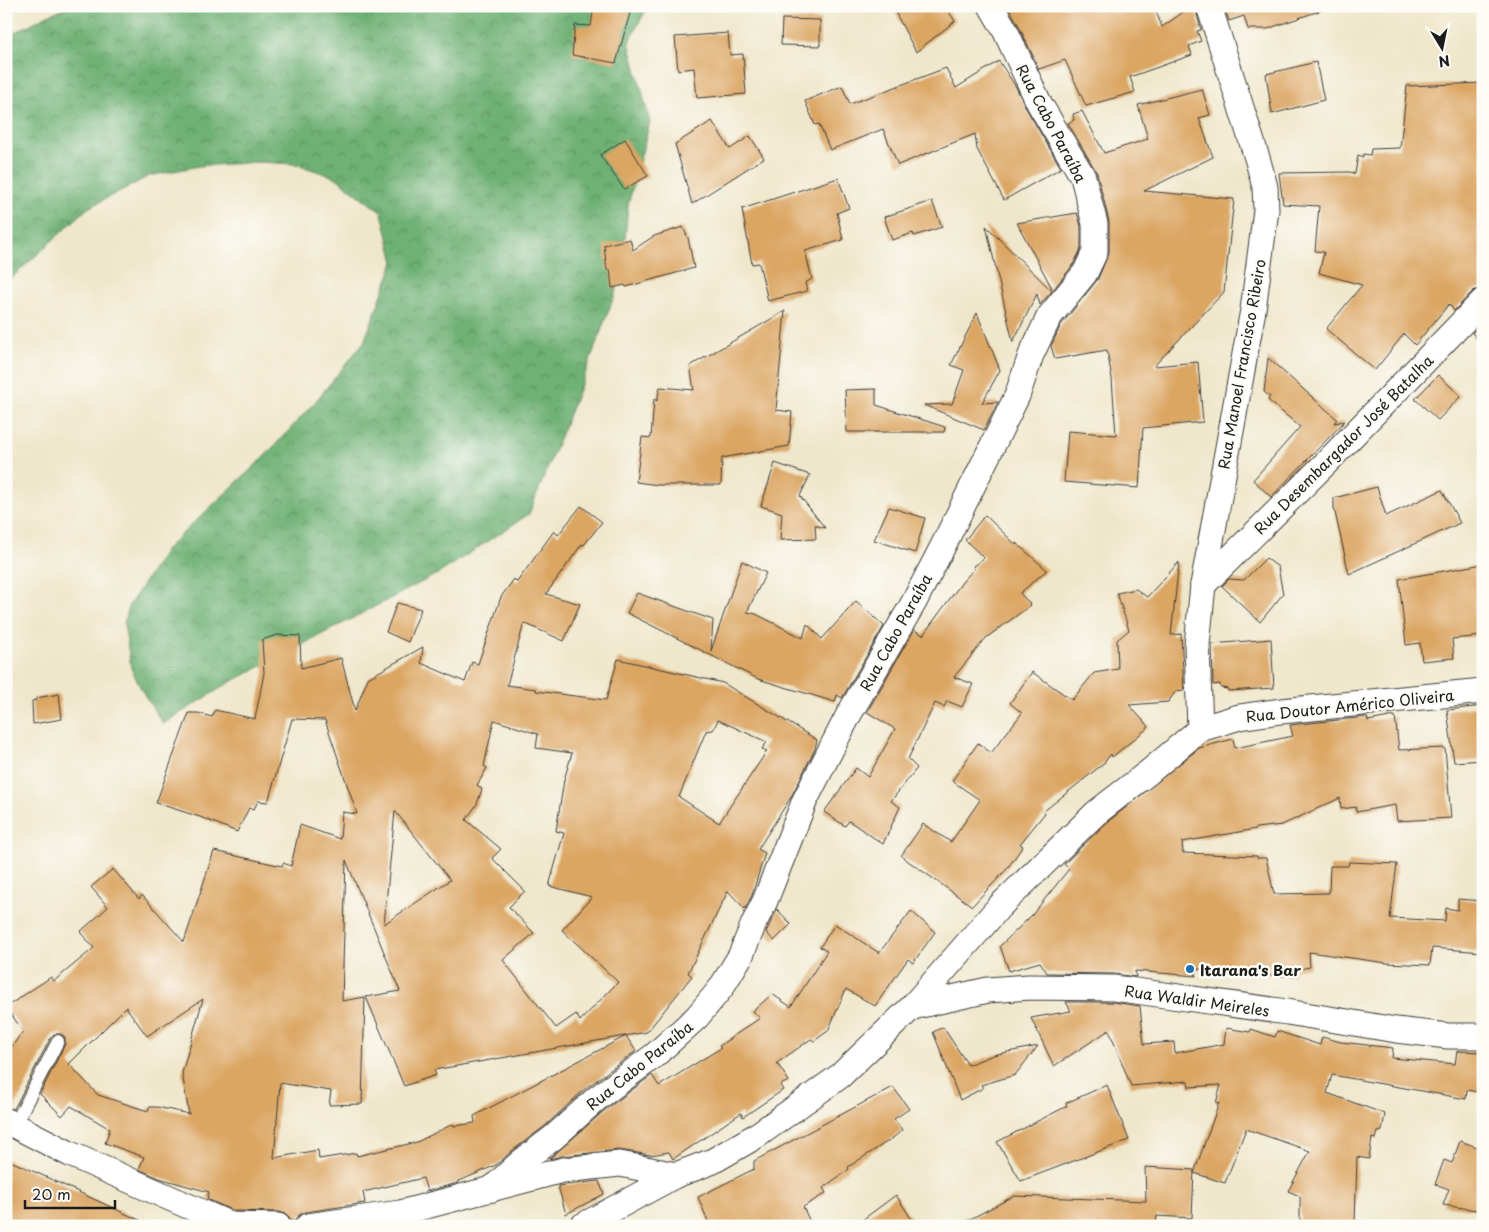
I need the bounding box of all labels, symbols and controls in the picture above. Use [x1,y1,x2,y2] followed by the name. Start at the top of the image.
[1416,22,1466,72] north arrow
[1437,50,1452,73] text: N
[1011,60,1093,186] street label: Rua Cabo Paraíba
[1211,257,1271,471] street label: Rua Manoel Francisco Ribeiro
[1248,349,1438,539] street label: Rua Desembargador José Batalha
[853,569,937,695] street label: Rua Cabo Paraíba
[1245,683,1456,727] street label: Rua Doutor Américo Oliveira
[1200,958,1301,981] place label: Itarana's Bar
[1184,963,1196,975] marker: Itarana's Bar
[1123,978,1271,1022] street label: Rua Waldir Meireles
[581,1015,697,1115] street label: Rua Cabo Paraíba
[25,1177,115,1209] scale bar
[32,1182,71,1205] text: 20 m

